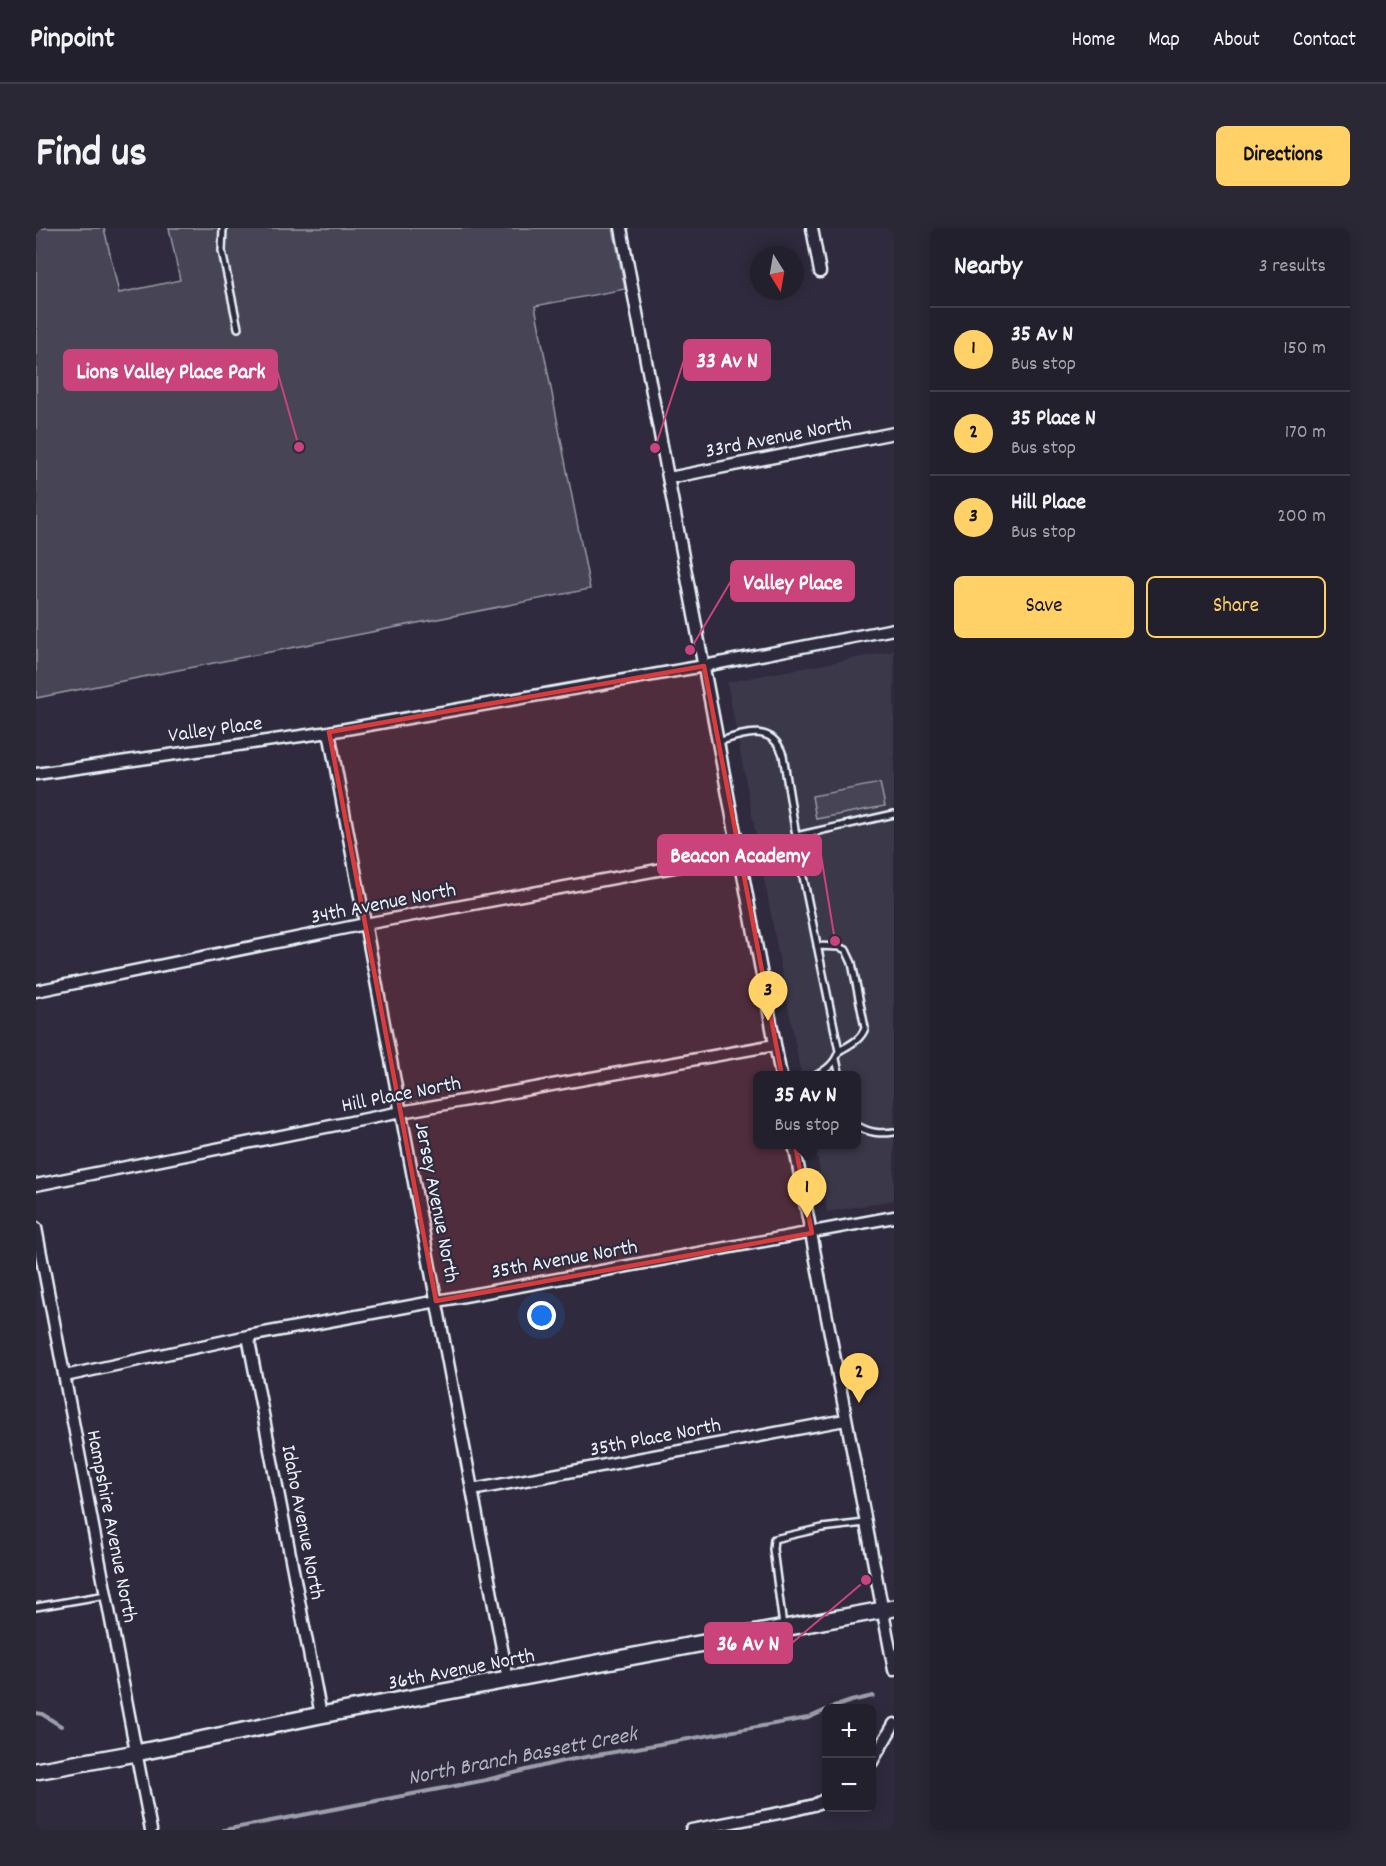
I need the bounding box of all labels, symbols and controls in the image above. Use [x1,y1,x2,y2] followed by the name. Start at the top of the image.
[30,21,115,61] text: Pinpoint
[1071,26,1115,56] text: Home
[1148,26,1180,56] text: Map
[1213,26,1260,56] text: About
[1293,26,1356,56] text: Contact
[36,126,147,186] text: Find us
[1216,126,1350,186] button: Directions
[750,246,804,300] north arrow
[954,249,1022,286] text: Nearby
[1259,253,1326,281] text: 3 results
[1011,320,1073,351] text: 35 Av N
[971,335,976,363] text: 1
[1283,335,1326,363] text: 150 m
[684,340,770,380] callout: 33 Av N
[696,347,758,378] text: 33 Av N
[64,350,277,390] callout: Lions Valley Place Park
[1011,351,1076,379] text: Bus stop
[77,358,265,389] text: Lions Valley Place Park
[1011,404,1096,435] text: 35 Place N
[703,410,854,468] street label: 33rd Avenue North
[969,419,978,447] text: 2
[1285,419,1326,447] text: 170 m
[1011,435,1076,463] text: Bus stop
[1011,488,1086,519] text: Hill Place
[969,503,978,531] text: 3
[1277,503,1326,531] text: 200 m
[1011,519,1076,547] text: Bus stop
[731,561,854,601] callout: Valley Place
[743,569,843,600] text: Valley Place
[954,576,1134,638] button: Save
[1146,576,1326,638] button: Share
[167,710,264,752] street label: Valley Place
[658,835,821,875] callout: Beacon Academy
[670,842,811,873] text: Beacon Academy
[308,876,459,934] street label: 34th Avenue North
[748,972,788,1021] pin: 3
[339,1070,464,1122] street label: Hill Place North
[753,1071,861,1149] popup
[774,1081,837,1112] text: 35 Av N
[774,1112,840,1140] text: Bus stop
[405,1120,465,1286] street label: Jersey Avenue North
[788,1168,826,1218] pin: 1
[489,1233,640,1289] street label: 35th Avenue North
[527,1301,556,1330] your location
[840,1354,878,1403] pin: 2
[587,1412,724,1466] street label: 35th Place North
[77,1428,143,1626] street label: Hampshire Avenue North
[271,1443,331,1603] street label: Idaho Avenue North
[705,1623,792,1663] callout: 36 Av N
[717,1630,779,1661] text: 36 Av N
[386,1642,538,1700] street label: 36th Avenue North
[822,1704,876,1812] map controls
[822,1704,876,1758] button: +
[405,1720,642,1795] water label: North Branch Bassett Creek
[822,1758,876,1812] button: −

